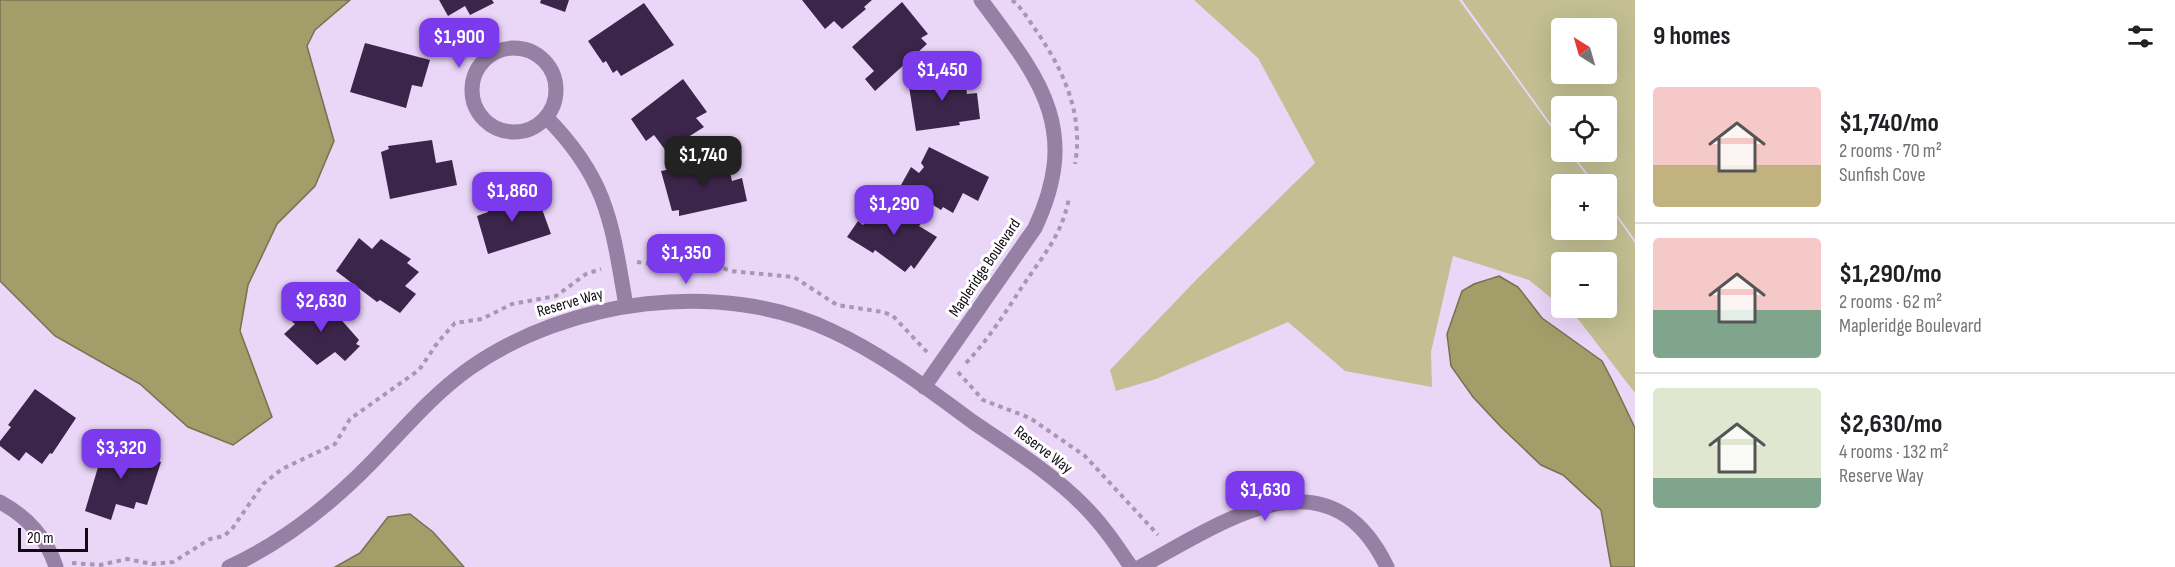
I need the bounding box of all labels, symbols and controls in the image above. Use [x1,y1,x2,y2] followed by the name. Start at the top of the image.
[410,18,508,69] pin: $1,900
[1551,18,1617,84] north arrow
[1551,18,1617,318] map controls
[2124,20,2157,53] icon: filters
[1653,21,1731,52] text: 9 homes
[433,25,485,49] text: $1,900
[893,51,991,102] pin: $1,450
[917,58,967,82] text: $1,450
[1551,96,1617,162] button: locate
[1839,108,1939,139] text: $1,740/mo
[1701,111,1773,183] icon: home
[654,136,752,187] pin: $1,740
[1839,139,1942,163] text: 2 rooms · 70 m²
[679,143,727,167] text: $1,740
[1839,163,1925,187] text: Sunfish Cove
[463,172,561,223] pin: $1,860
[1551,174,1617,240] button: +
[486,179,538,203] text: $1,860
[845,185,943,236] pin: $1,290
[869,192,919,216] text: $1,290
[945,215,1025,321] street label: Mapleridge Boulevard
[637,234,735,285] pin: $1,350
[661,241,711,265] text: $1,350
[1551,252,1617,318] button: −
[1839,259,1942,290] text: $1,290/mo
[1701,262,1773,334] icon: home
[272,282,370,333] pin: $2,630
[535,285,605,321] street label: Reserve Way
[295,289,347,313] text: $2,630
[1839,290,1942,314] text: 2 rooms · 62 m²
[1839,314,1982,338] text: Mapleridge Boulevard
[1839,409,1942,440] text: $2,630/mo
[1701,412,1773,484] icon: home
[1010,422,1076,478] street label: Reserve Way
[72,429,170,480] pin: $3,320
[96,436,146,460] text: $3,320
[1839,440,1949,464] text: 4 rooms · 132 m²
[1839,464,1924,488] text: Reserve Way
[1216,471,1314,522] pin: $1,630
[1240,478,1290,502] text: $1,630
[18,525,88,552] scale bar
[27,529,54,548] text: 20 m

